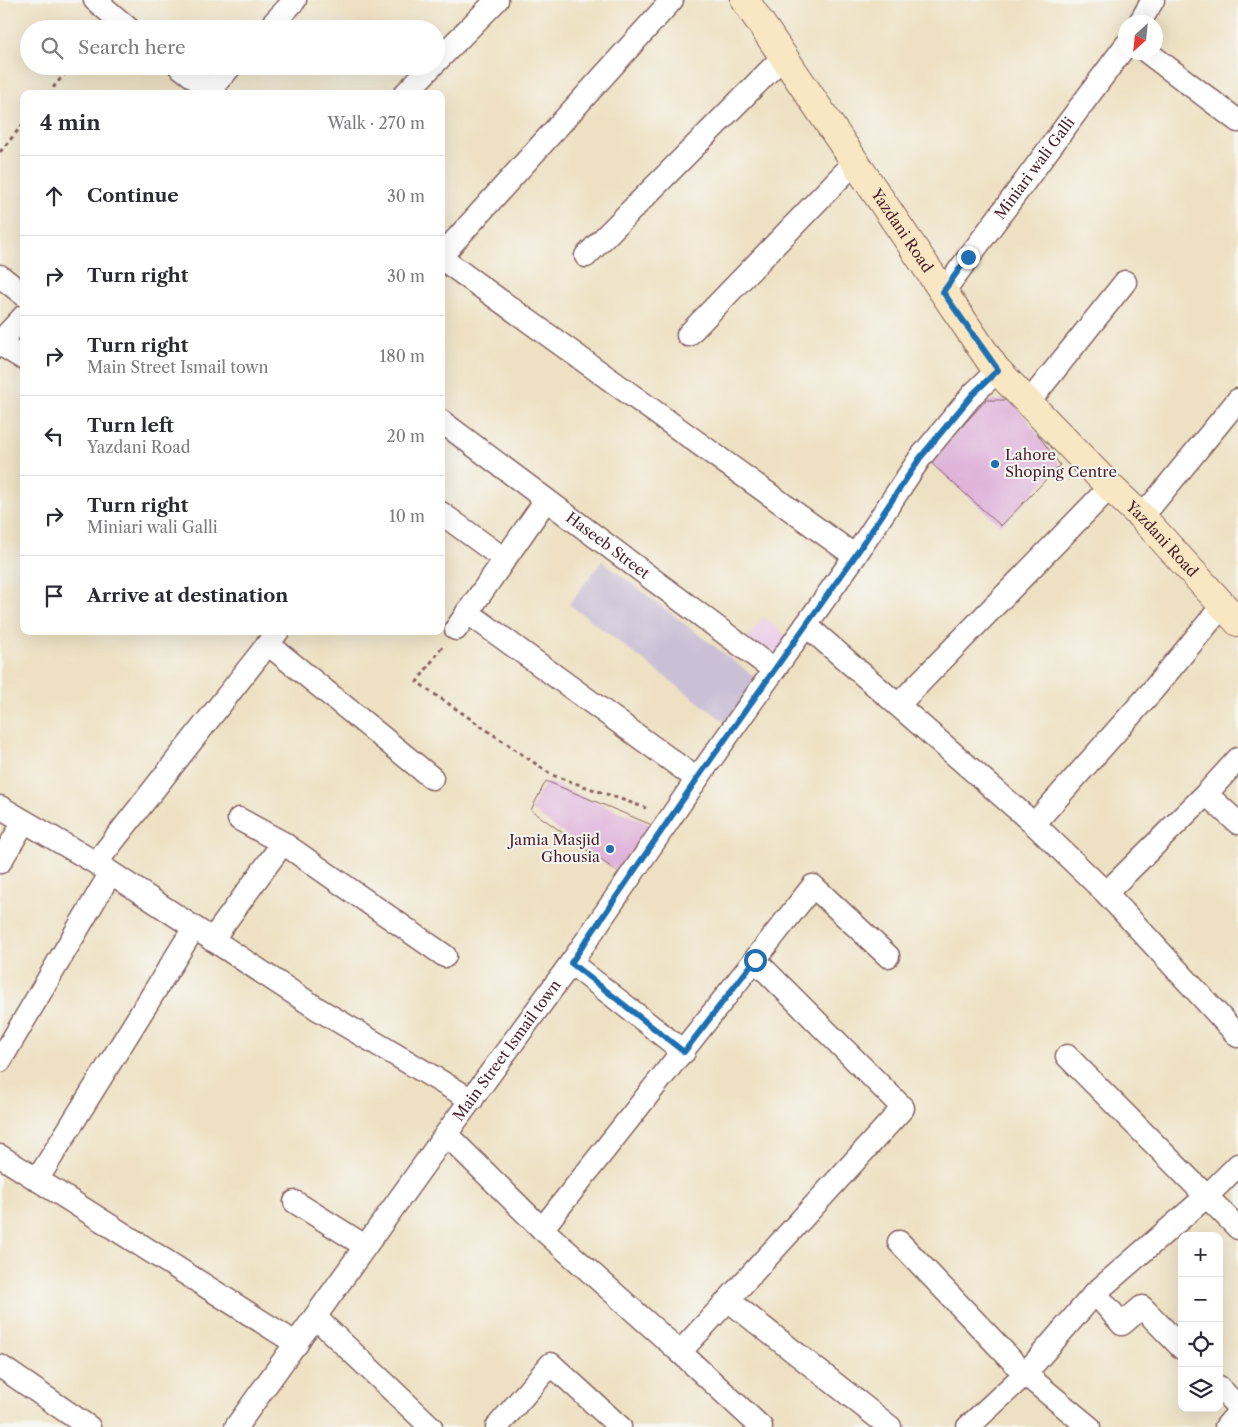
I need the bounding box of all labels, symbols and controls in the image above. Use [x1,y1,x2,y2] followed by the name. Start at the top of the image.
[1118,15,1163,60] north arrow
[20,20,445,75] search box
[38,34,66,62] icon: search
[78,36,186,59] text: Search here
[40,110,101,135] text: 4 min
[327,113,425,133] text: Walk · 270 m
[990,113,1079,223] street label: Miniari wali Galli
[40,182,68,210] icon: ahead
[87,184,179,207] text: Continue
[867,184,937,276] street label: Yazdani Road
[387,186,425,206] text: 30 m
[957,246,980,269] route end
[40,262,68,290] icon: right
[87,264,188,287] text: Turn right
[387,266,425,286] text: 30 m
[87,334,188,357] text: Turn right
[40,342,68,370] icon: right
[379,346,425,366] text: 180 m
[87,357,269,377] text: Main Street Ismail town
[87,414,174,437] text: Turn left
[40,422,68,450] icon: left
[386,426,425,446] text: 20 m
[87,437,190,457] text: Yazdani Road
[1005,445,1117,481] place label: Lahore Shoping Centre
[989,458,1001,470] marker: Lahore Shoping Centre
[87,494,188,517] text: Turn right
[1121,496,1202,581] street label: Yazdani Road
[40,502,68,530] icon: right
[389,506,425,526] text: 10 m
[562,508,654,583] street label: Haseeb Street
[87,517,218,537] text: Miniari wali Galli
[40,582,68,610] icon: arrive
[87,584,288,607] text: Arrive at destination
[507,830,600,866] place label: Jamia Masjid Ghousia
[604,843,616,855] marker: Jamia Masjid Ghousia
[744,949,767,972] route start
[449,975,565,1125] street label: Main Street Ismail town
[1178,1232,1223,1412] map controls
[1178,1232,1223,1277] button: +
[1178,1277,1223,1322] button: −
[1178,1322,1223,1367] button: locate
[1178,1367,1223,1412] button: layers

